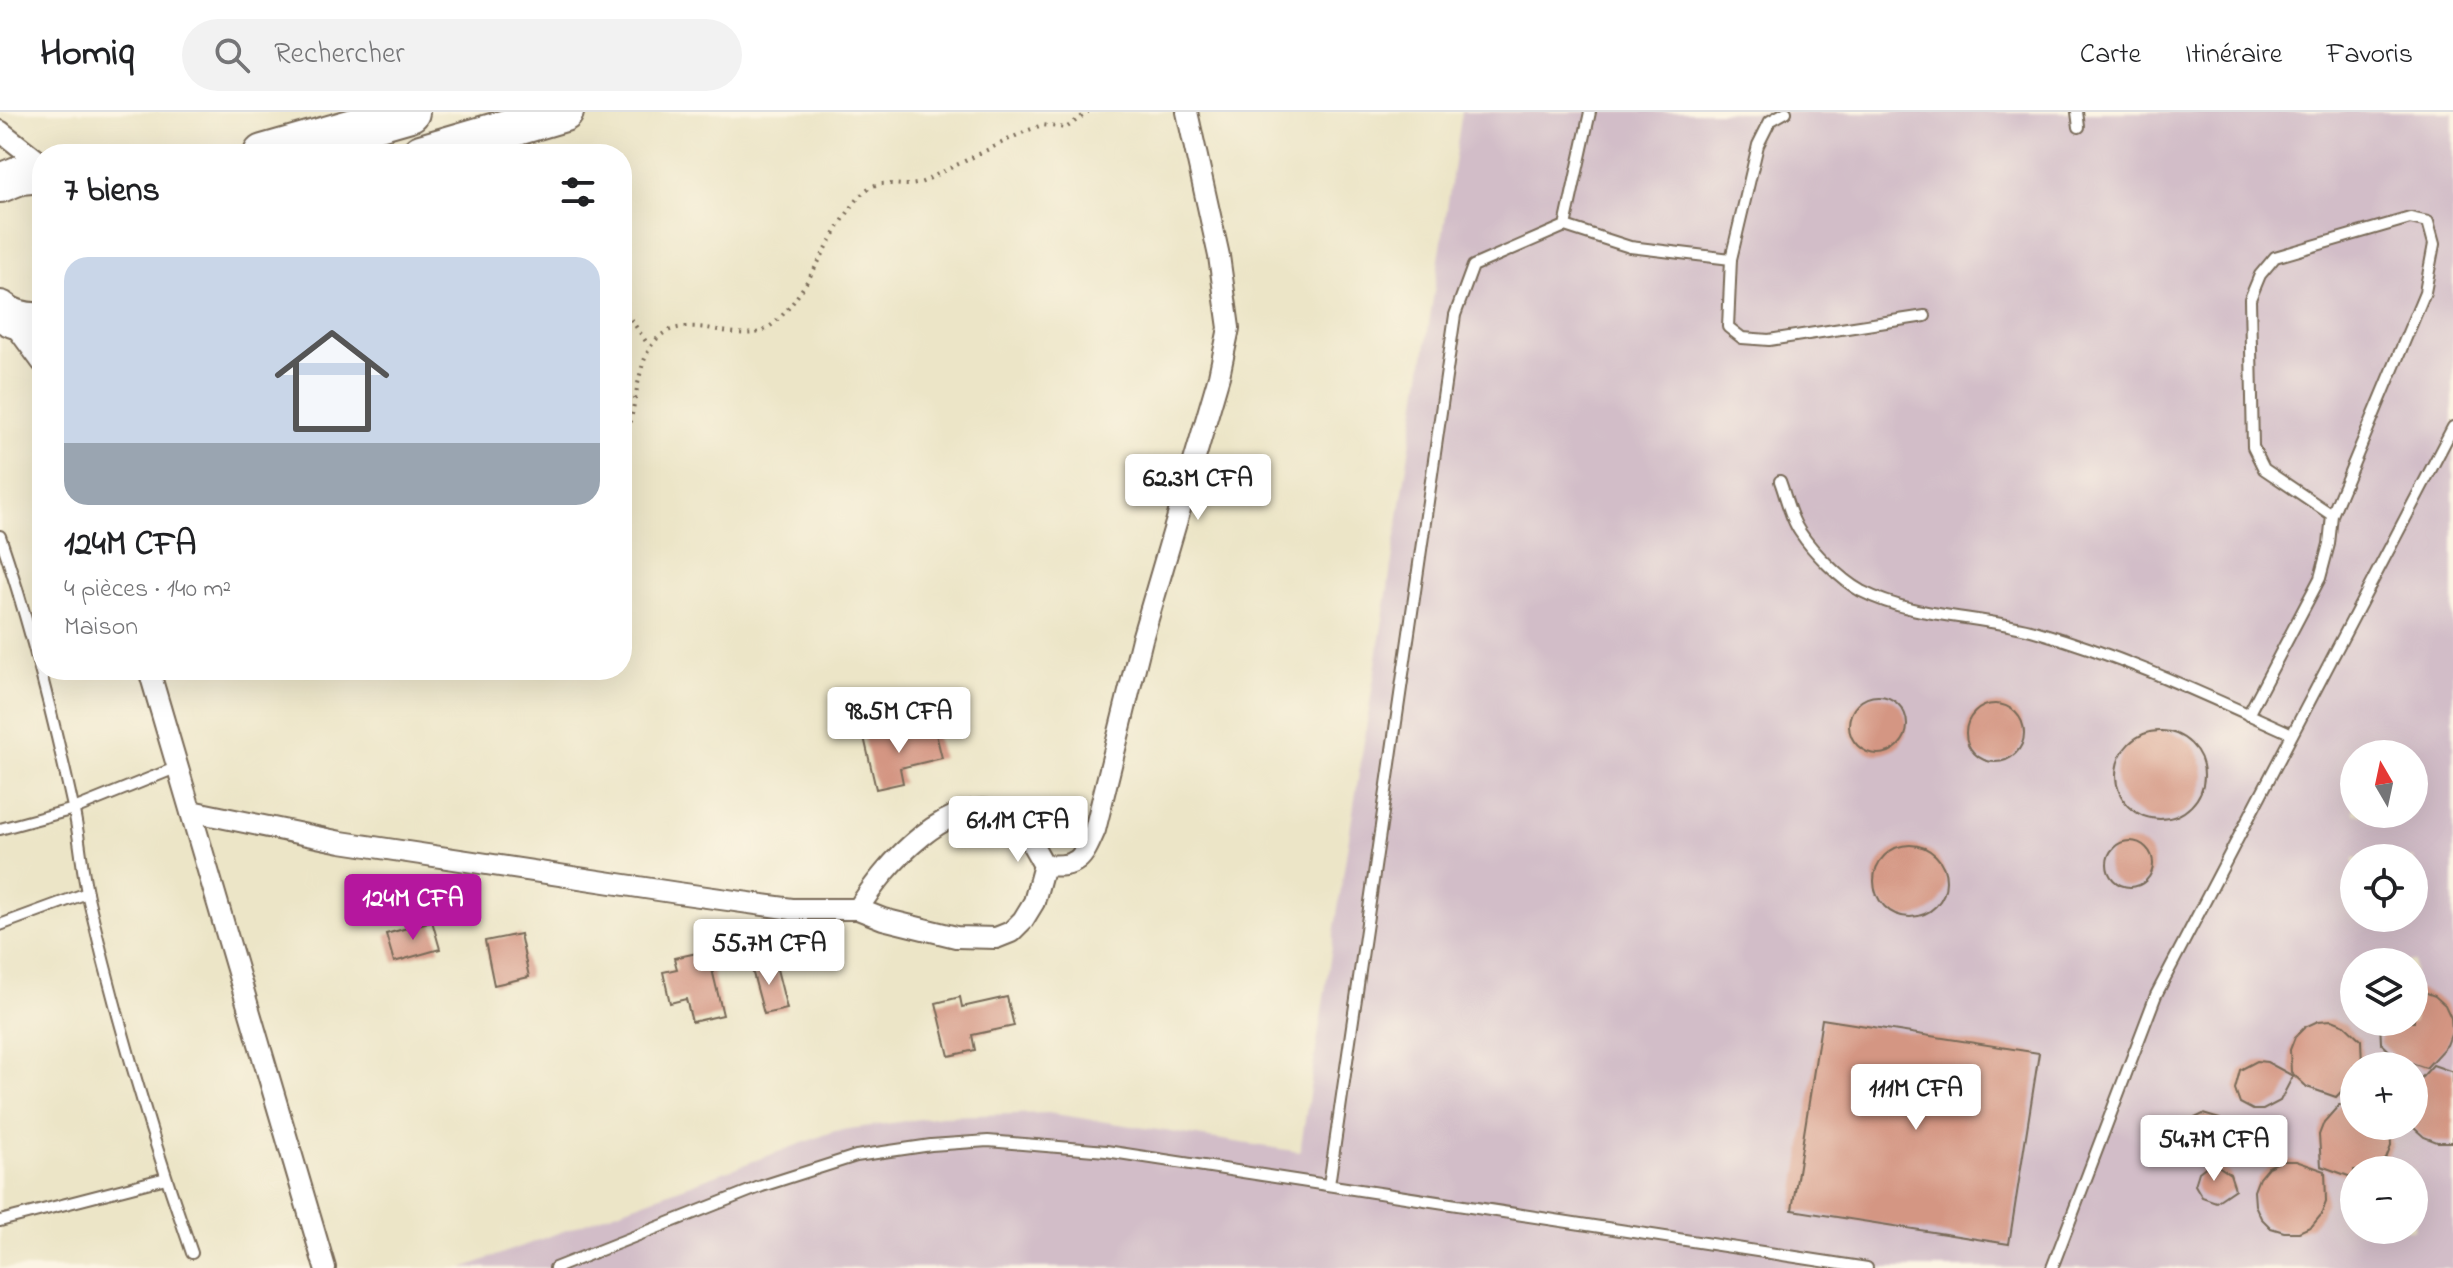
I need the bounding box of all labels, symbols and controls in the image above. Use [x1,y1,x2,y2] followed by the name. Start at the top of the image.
[182,19,742,91] search box
[40,27,134,83] text: Homiq
[210,33,254,77] icon: search
[274,33,405,77] text: Rechercher
[2080,35,2141,76] text: Carte
[2185,35,2282,76] text: Itinéraire
[2326,35,2413,76] text: Favoris
[64,167,160,217] text: 7 biens
[556,170,600,214] icon: filters
[260,309,404,453] icon: home
[1106,454,1290,522] pin: 62.3M CFA
[1143,461,1253,499] text: 62.3M CFA
[64,521,197,571] text: 124M CFA
[64,571,231,609] text: 4 pièces · 140 m²
[64,609,138,647] text: Maison
[807,687,991,755] pin: 98.5M CFA
[845,694,953,732] text: 98.5M CFA
[2340,740,2428,828] north arrow
[2340,740,2428,1244] map controls
[926,796,1110,864] pin: 61.1M CFA
[967,803,1069,841] text: 61.1M CFA
[2340,844,2428,932] button: locate
[330,874,496,942] pin: 124M CFA
[362,881,464,919] text: 124M CFA
[677,919,861,987] pin: 55.7M CFA
[711,926,827,964] text: 55.7M CFA
[2340,948,2428,1036] button: layers
[2340,1052,2428,1140] button: +
[1833,1064,1999,1132] pin: 111M CFA
[1869,1071,1963,1109] text: 111M CFA
[2122,1115,2306,1183] pin: 54.7M CFA
[2158,1122,2270,1160] text: 54.7M CFA
[2340,1156,2428,1244] button: −

